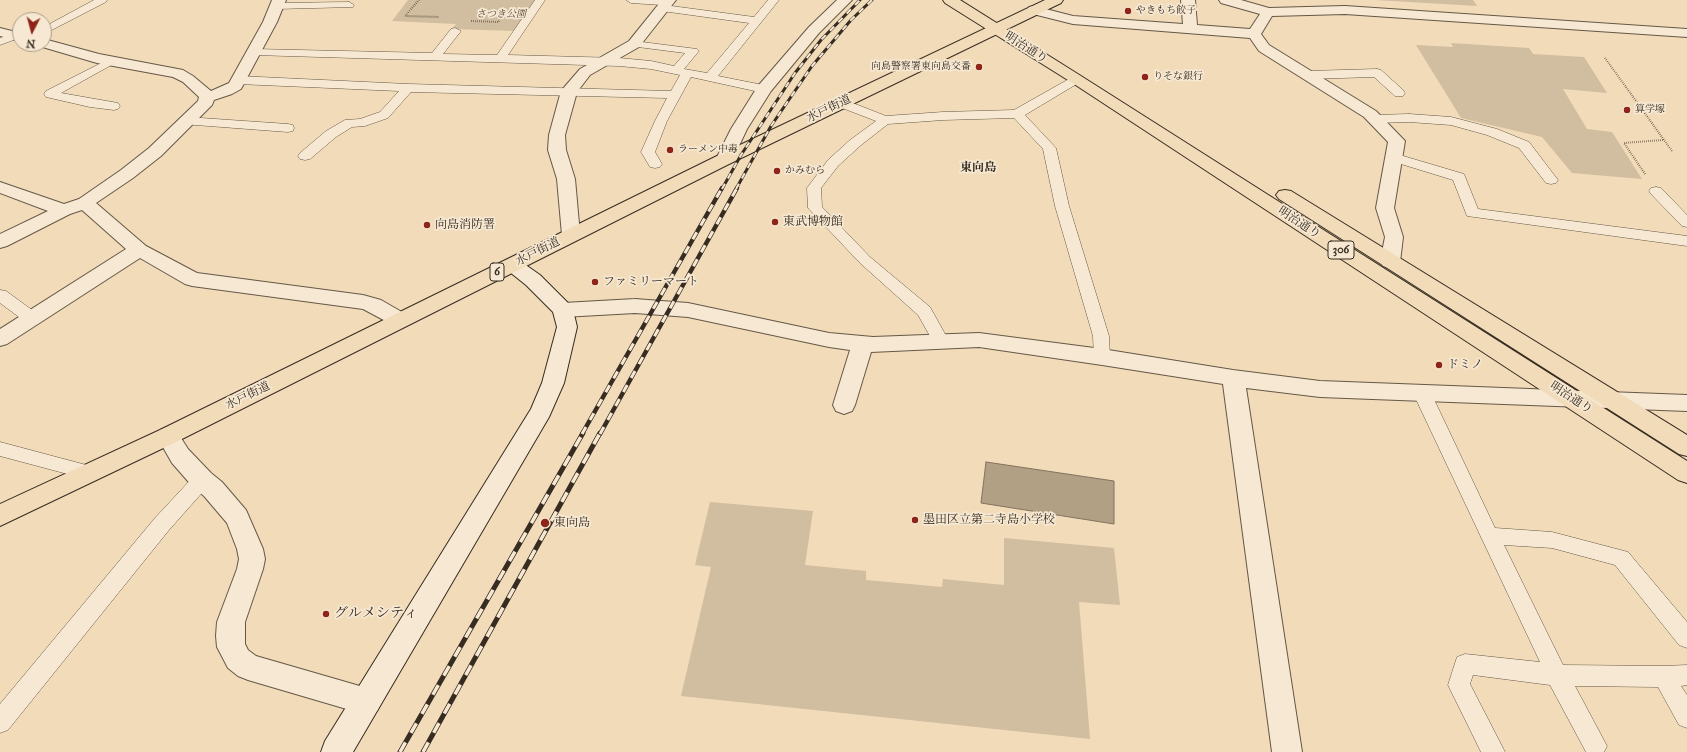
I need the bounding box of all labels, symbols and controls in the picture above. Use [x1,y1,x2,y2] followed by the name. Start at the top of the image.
[1136,5,1196,17] place label: やきもち餃子
[1123,6,1133,16] marker: やきもち餃子
[476,9,526,21] park label: さつき公園
[12,12,52,52] north arrow
[1002,29,1050,67] street label: 明治通り
[25,36,36,50] text: N
[871,61,971,73] place label: 向島警察署東向島交番
[974,62,984,72] marker: 向島警察署東向島交番
[1153,71,1203,83] place label: りそな銀行
[1140,72,1150,82] marker: りそな銀行
[804,92,854,126] street label: 水戸街道
[1635,104,1665,116] place label: 算学塚
[1622,105,1632,115] marker: 算学塚
[678,144,738,156] place label: ラーメン中毒
[665,145,675,155] marker: ラーメン中毒
[960,161,996,175] district label: 東向島
[785,165,825,177] place label: かみむら
[772,166,782,176] marker: かみむら
[1275,204,1323,242] street label: 明治通り
[783,215,843,229] place label: 東武博物館
[770,217,780,227] marker: 東武博物館
[435,218,495,232] place label: 向島消防署
[422,220,432,230] marker: 向島消防署
[513,235,563,269] street label: 水戸街道
[1328,241,1354,259] road number: 306
[490,263,504,281] road number: 6
[603,275,699,289] place label: ファミリーマート
[590,277,600,287] marker: ファミリーマート
[1447,358,1483,372] place label: ドミノ
[1434,360,1444,370] marker: ドミノ
[223,379,273,413] street label: 水戸街道
[1547,379,1595,417] street label: 明治通り
[923,513,1055,527] place label: 墨田区立第二寺島小学校
[910,515,920,525] marker: 墨田区立第二寺島小学校
[554,516,590,530] place label: 東向島
[539,517,551,529] marker: 東向島
[334,606,418,622] place label: グルメシティ
[321,609,331,619] marker: グルメシティ

